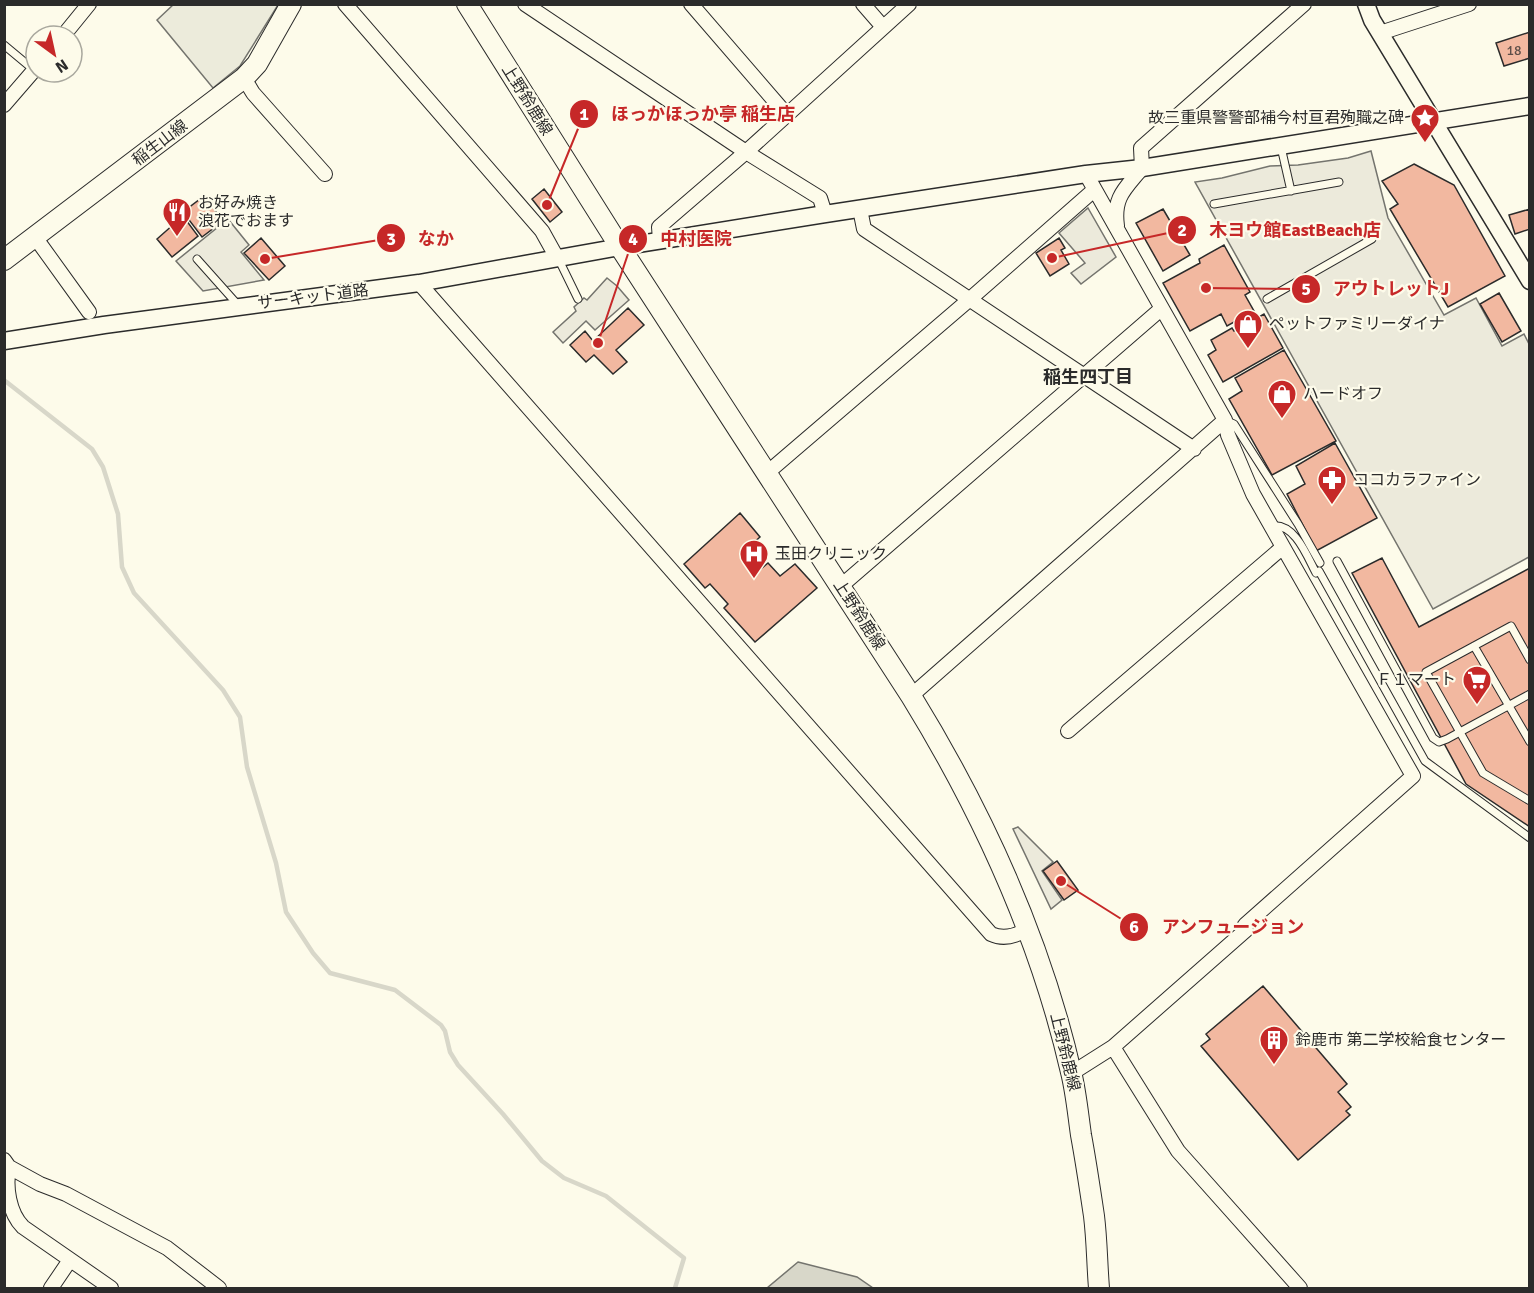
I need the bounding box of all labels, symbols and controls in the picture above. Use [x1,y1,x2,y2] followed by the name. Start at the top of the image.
[24,24,84,84] north arrow
[1506,42,1522,59] house number: 18
[52,54,72,77] text: N
[497,61,557,139] street label: 上野鈴鹿線
[569,96,807,132] callout: ほっかほっか亭 稲生店
[1409,102,1441,144] place icon: 故三重県警警部補今村亘君殉職之碑
[579,103,589,125] text: 1
[611,103,795,125] text: ほっかほっか亭 稲生店
[1148,108,1404,128] place label: 故三重県警警部補今村亘君殉職之碑
[128,116,192,170] street label: 稲生山線
[198,193,294,231] place label: お好み焼き 浪花でおます
[161,196,193,238] restaurant icon: お好み焼き 浪花でおます
[1167,212,1392,248] callout: 木ヨウ館EastBeach店
[1177,219,1187,241] text: 2
[1209,219,1381,241] text: 木ヨウ館EastBeach店
[376,220,466,256] callout: なか
[618,221,744,257] callout: 中村医院
[386,228,396,250] text: 3
[418,228,454,250] text: なか
[628,228,638,250] text: 4
[660,228,732,250] text: 中村医院
[1291,271,1461,307] callout: アウトレットJ
[1301,278,1311,300] text: 5
[1333,278,1449,300] text: アウトレットJ
[256,280,370,314] street label: サーキット道路
[1232,308,1264,350] shop icon: ペットファミリーダイナ
[1269,314,1445,334] place label: ペットファミリーダイナ
[1043,366,1133,388] district label: 稲生四丁目
[1266,378,1298,420] shop icon: ハードオフ
[1303,384,1383,404] place label: ハードオフ
[1316,464,1348,506] pharmacy icon: ココカラファイン
[1353,470,1481,490] place label: ココカラファイン
[738,538,770,580] hospital icon: 玉田クリニック
[775,544,887,564] place label: 玉田クリニック
[829,576,889,654] street label: 上野鈴鹿線
[1461,664,1493,706] supermarket icon: Ｆ１マート
[1376,670,1456,690] place label: Ｆ１マート
[1119,909,1317,945] callout: アンフュージョン
[1129,916,1139,938] text: 6
[1162,916,1304,938] text: アンフュージョン
[1046,1011,1084,1093] street label: 上野鈴鹿線
[1258,1024,1290,1066] building icon: 鈴鹿市 第二学校給食センター
[1295,1030,1507,1050] place label: 鈴鹿市 第二学校給食センター

